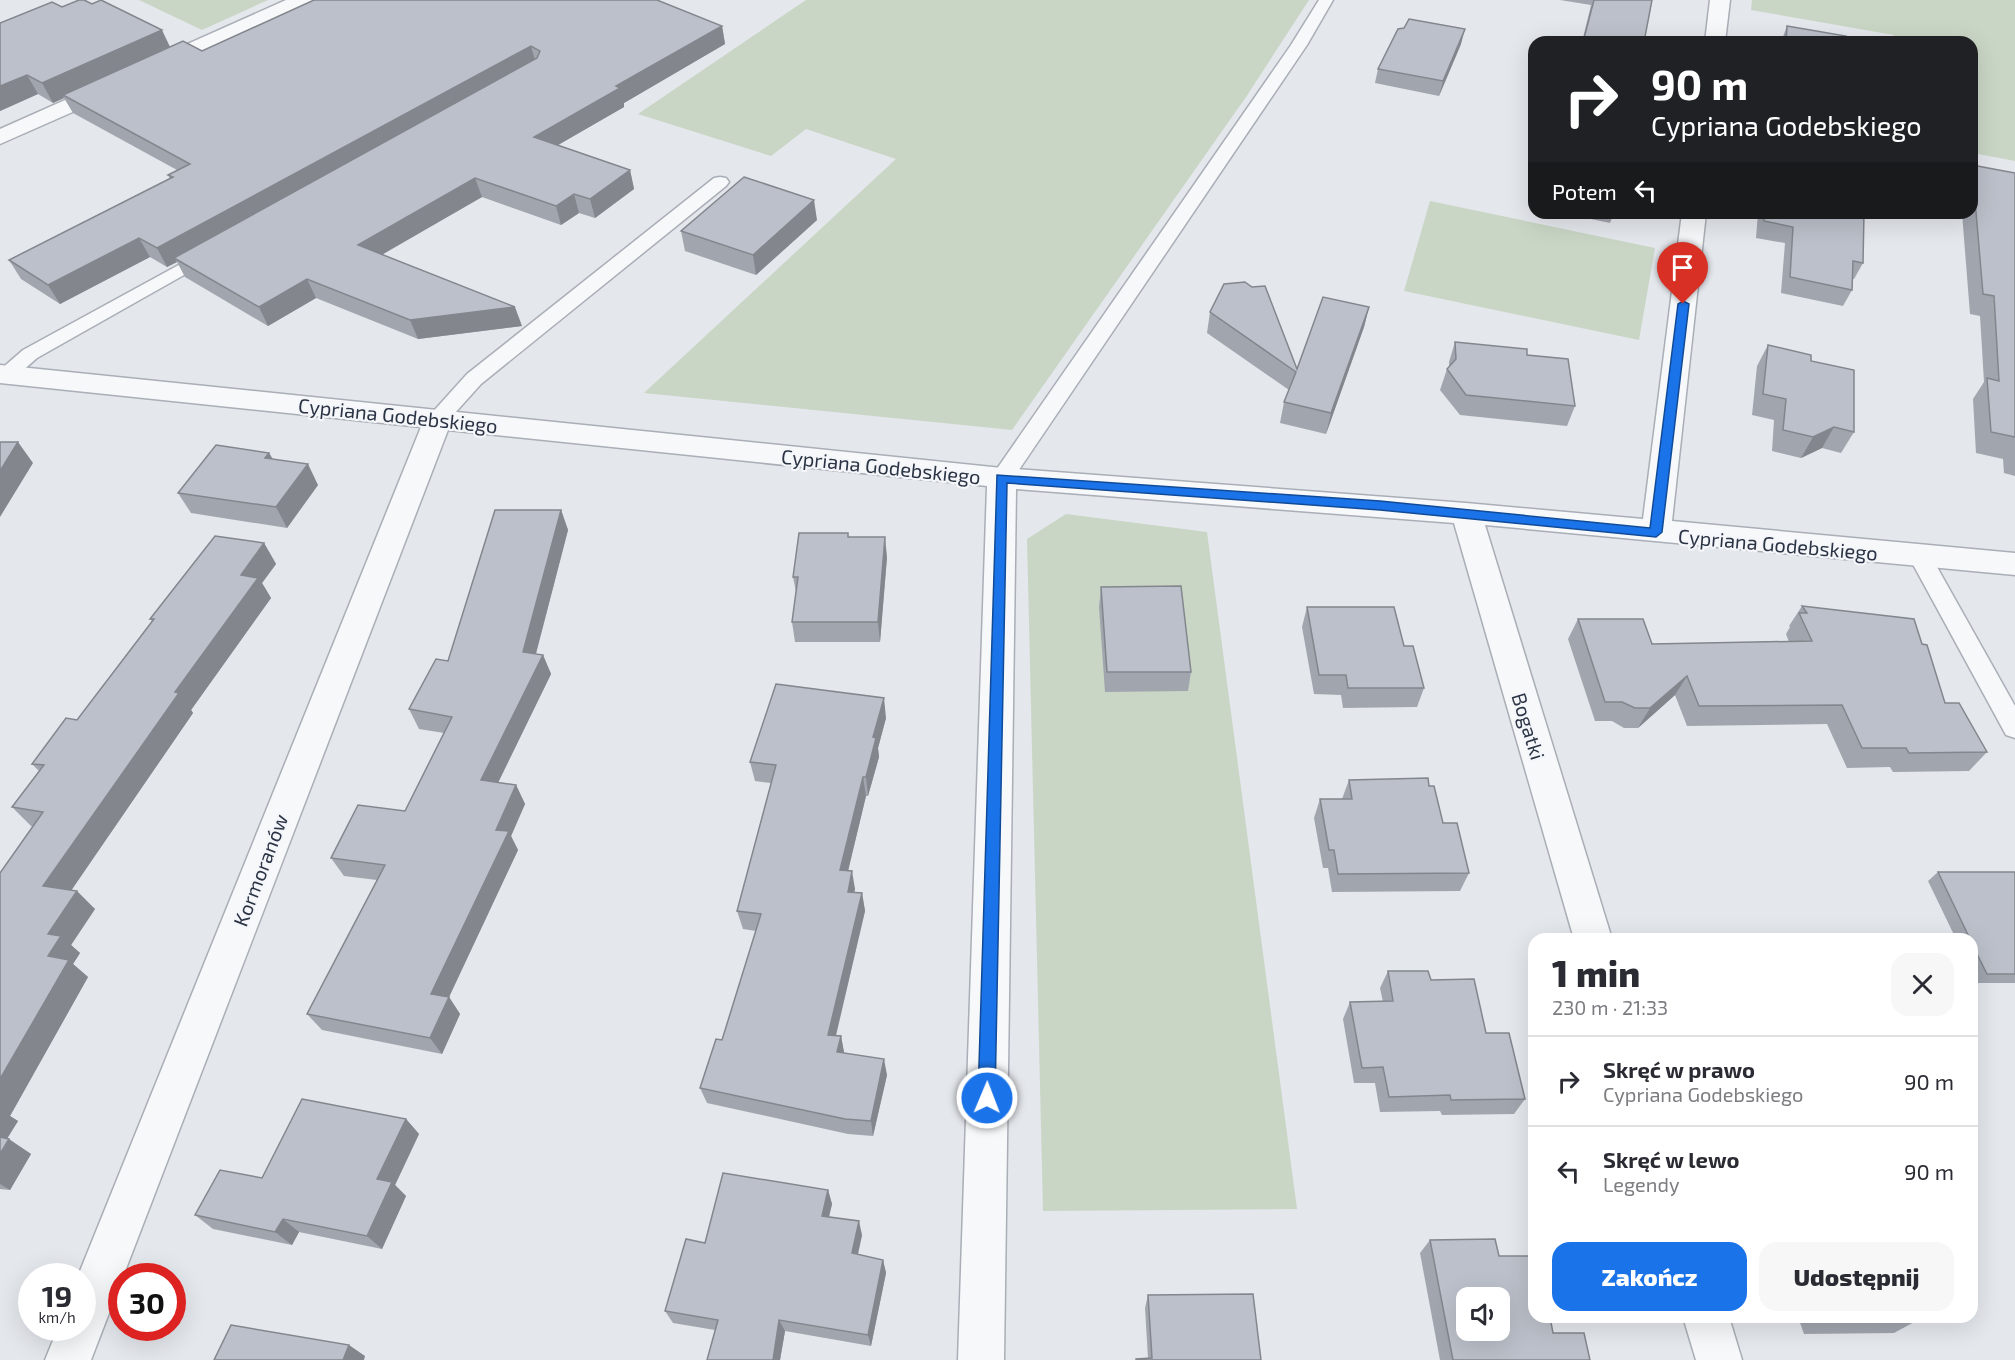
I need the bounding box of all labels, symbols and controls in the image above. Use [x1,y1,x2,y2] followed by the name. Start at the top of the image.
[1651,58,1748,108] text: 90 m
[1552,60,1630,138] icon: right
[1651,109,1922,141] text: Cypriana Godebskiego
[1629,174,1662,207] icon: left
[1552,178,1617,204] text: Potem
[1657,242,1708,304] pin
[1666,251,1699,284] icon: arrive
[297,393,499,437] street label: Cypriana Godebskiego
[780,444,982,488] street label: Cypriana Godebskiego
[1677,523,1879,565] street label: Cypriana Godebskiego
[1508,690,1550,762] street label: Bogatki
[228,811,292,929] street label: Kormoranów
[1552,951,1640,994] text: 1 min
[1891,953,1954,1016] button: close
[1552,995,1668,1019] text: 230 m · 21:33
[1603,1056,1755,1082] text: Skręć w prawo
[1552,1065,1585,1098] icon: right
[955,1066,1019,1130] position arrow
[1904,1068,1954,1094] text: 90 m
[1603,1082,1803,1106] text: Cypriana Godebskiego
[1603,1146,1740,1172] text: Skręć w lewo
[1552,1155,1585,1188] icon: left
[1904,1158,1954,1184] text: 90 m
[1603,1172,1679,1196] text: Legendy
[1552,1242,1747,1311] button: Zakończ
[1759,1242,1954,1311] button: Udostępnij
[108,1263,186,1341] speed limit sign: 30
[42,1277,72,1313] text: 19
[1456,1287,1510,1341] map controls
[1456,1287,1510,1341] button: sound
[38,1308,76,1326] text: km/h

